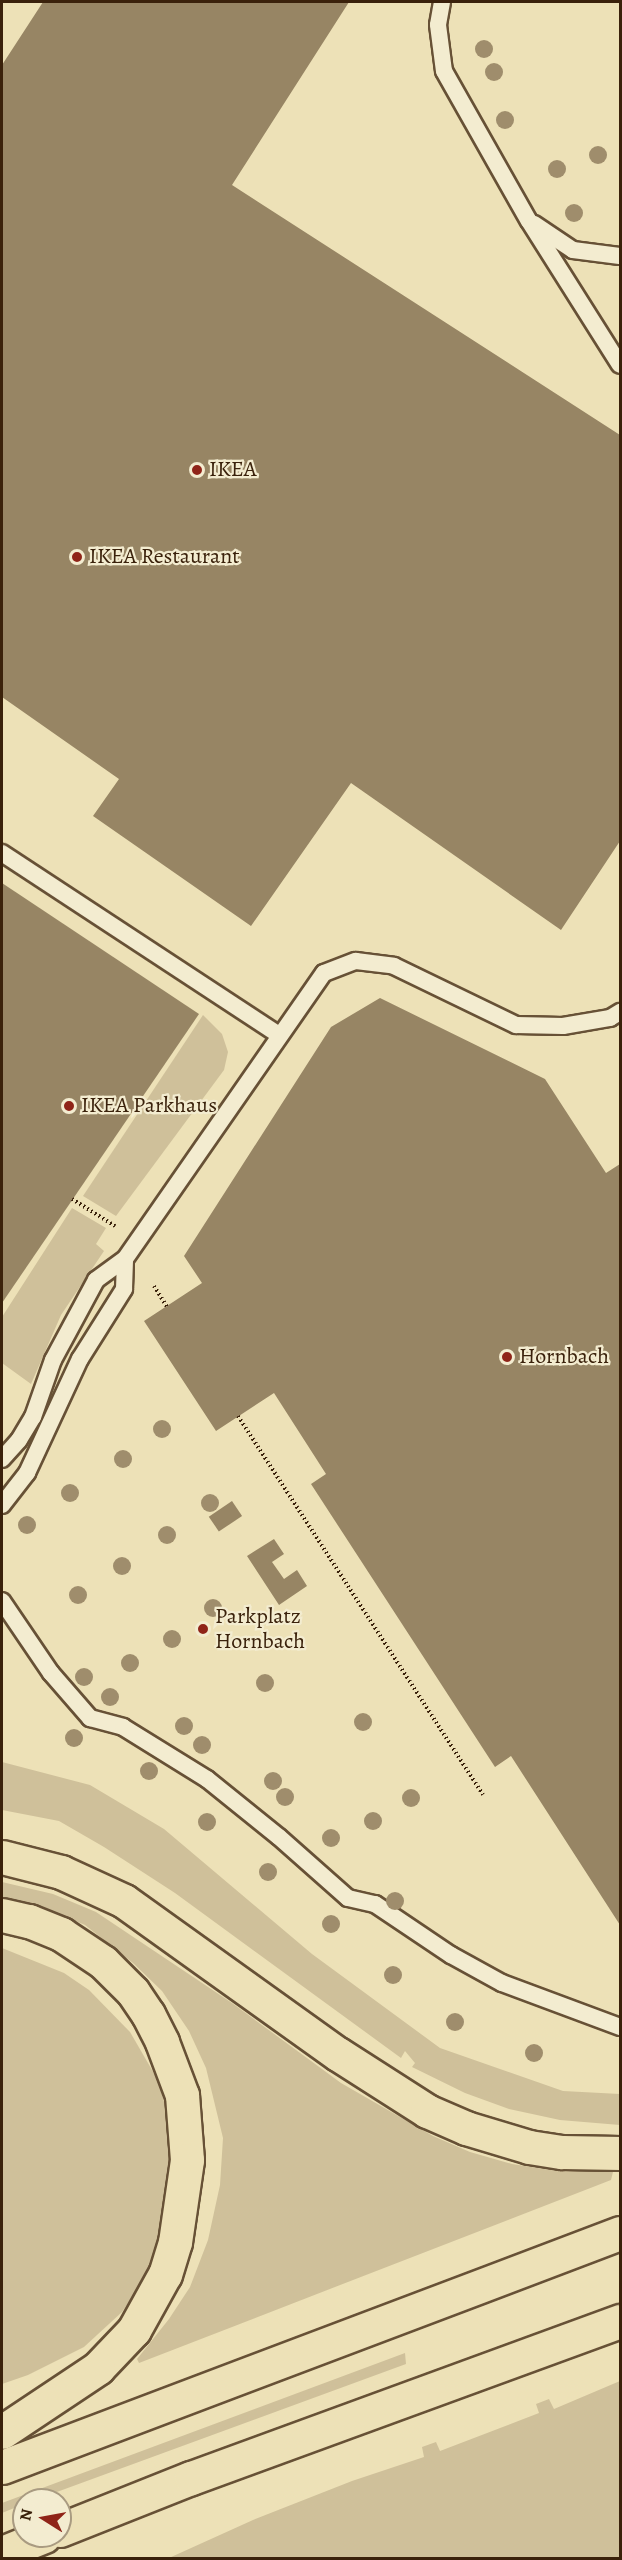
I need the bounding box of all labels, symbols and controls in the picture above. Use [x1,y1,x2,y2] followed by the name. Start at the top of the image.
[209,457,257,483] place label: IKEA
[190,463,204,477] marker: IKEA
[89,544,240,570] place label: IKEA Restaurant
[70,550,84,564] marker: IKEA Restaurant
[81,1093,217,1119] place label: IKEA Parkhaus
[62,1099,76,1113] marker: IKEA Parkhaus
[519,1344,609,1370] place label: Hornbach
[500,1350,514,1364] marker: Hornbach
[215,1603,305,1654] place label: Parkplatz Hornbach
[196,1622,210,1636] marker: Parkplatz Hornbach
[12,2488,72,2548] north arrow
[14,2507,38,2523] text: N

